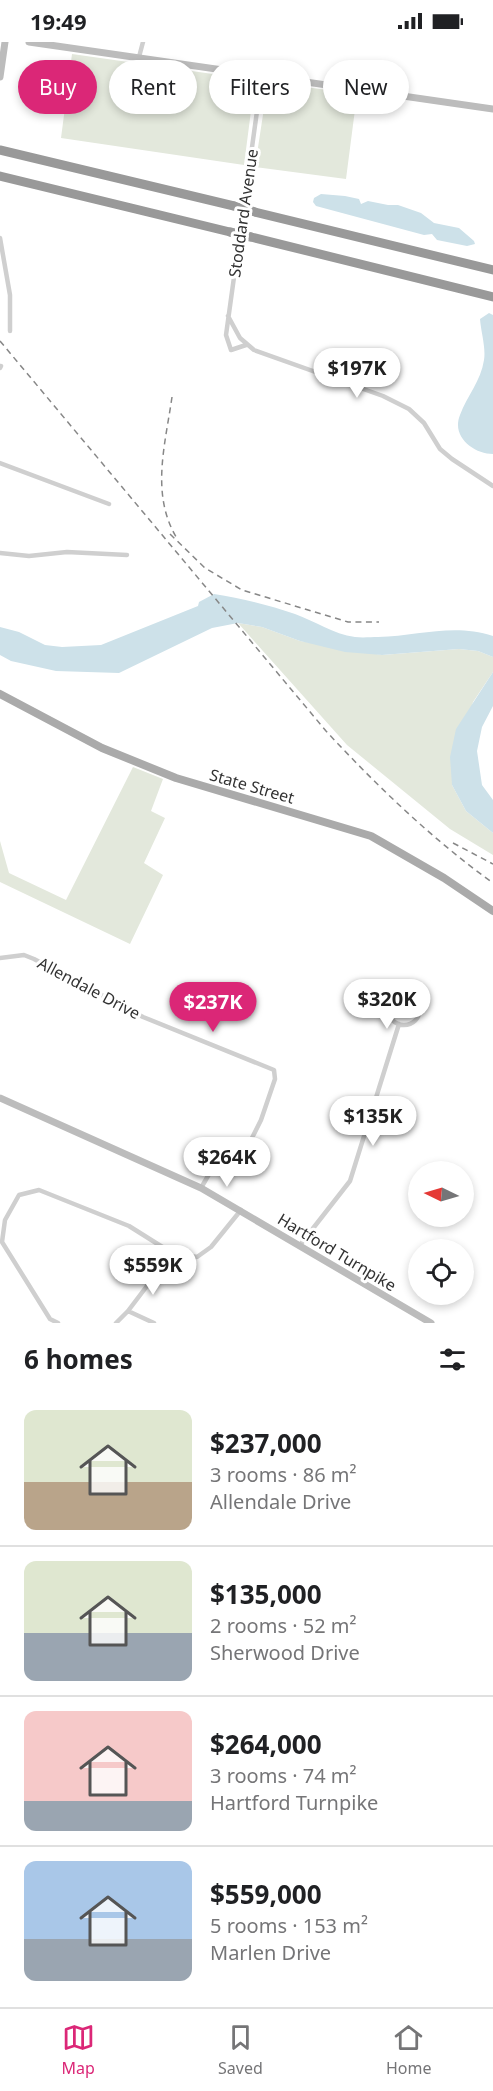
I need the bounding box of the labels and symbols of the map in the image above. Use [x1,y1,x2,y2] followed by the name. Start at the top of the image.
[223,147,263,279] street label: Stoddard Avenue
[315,348,399,399] pin: $197K
[207,763,297,809] street label: State Street
[34,952,144,1024] street label: Allendale Drive
[345,979,429,1030] pin: $320K
[171,982,255,1033] pin: $237K
[331,1096,415,1147] pin: $135K
[185,1137,269,1188] pin: $264K
[408,1161,474,1227] north arrow
[274,1208,400,1296] street label: Hartford Turnpike
[111,1245,195,1296] pin: $559K

